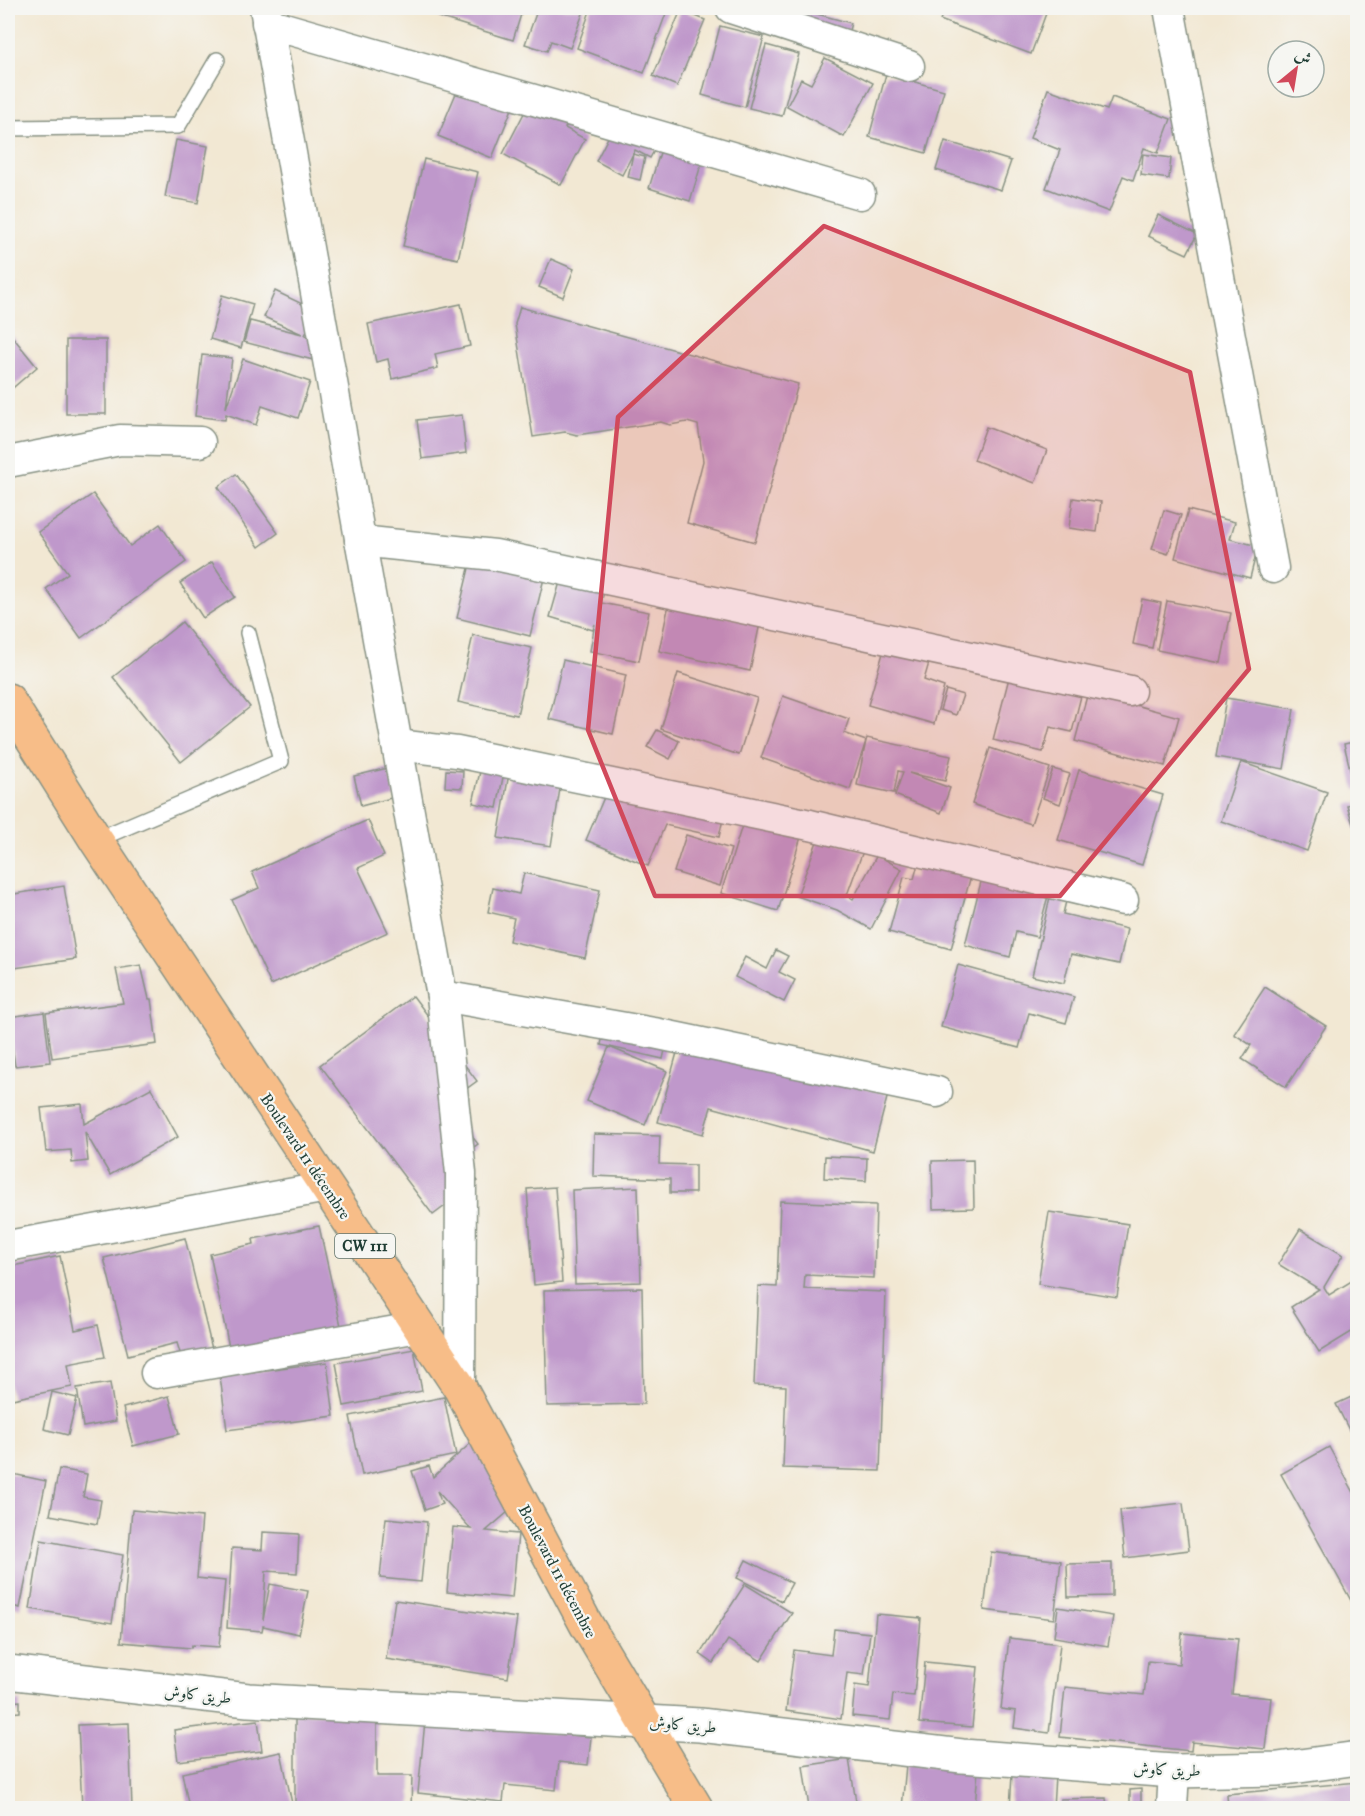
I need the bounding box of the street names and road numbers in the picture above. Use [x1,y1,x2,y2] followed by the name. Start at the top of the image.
[256,1090,355,1223] street label: Boulevard 11 décembre
[335,1234,395,1258] road number: CW 111
[514,1502,601,1641] street label: Boulevard 11 décembre
[163,1682,232,1708] street label: طريق كاوش
[648,1712,717,1738] street label: طريق كاوش
[1133,1759,1201,1781] street label: طريق كاوش

